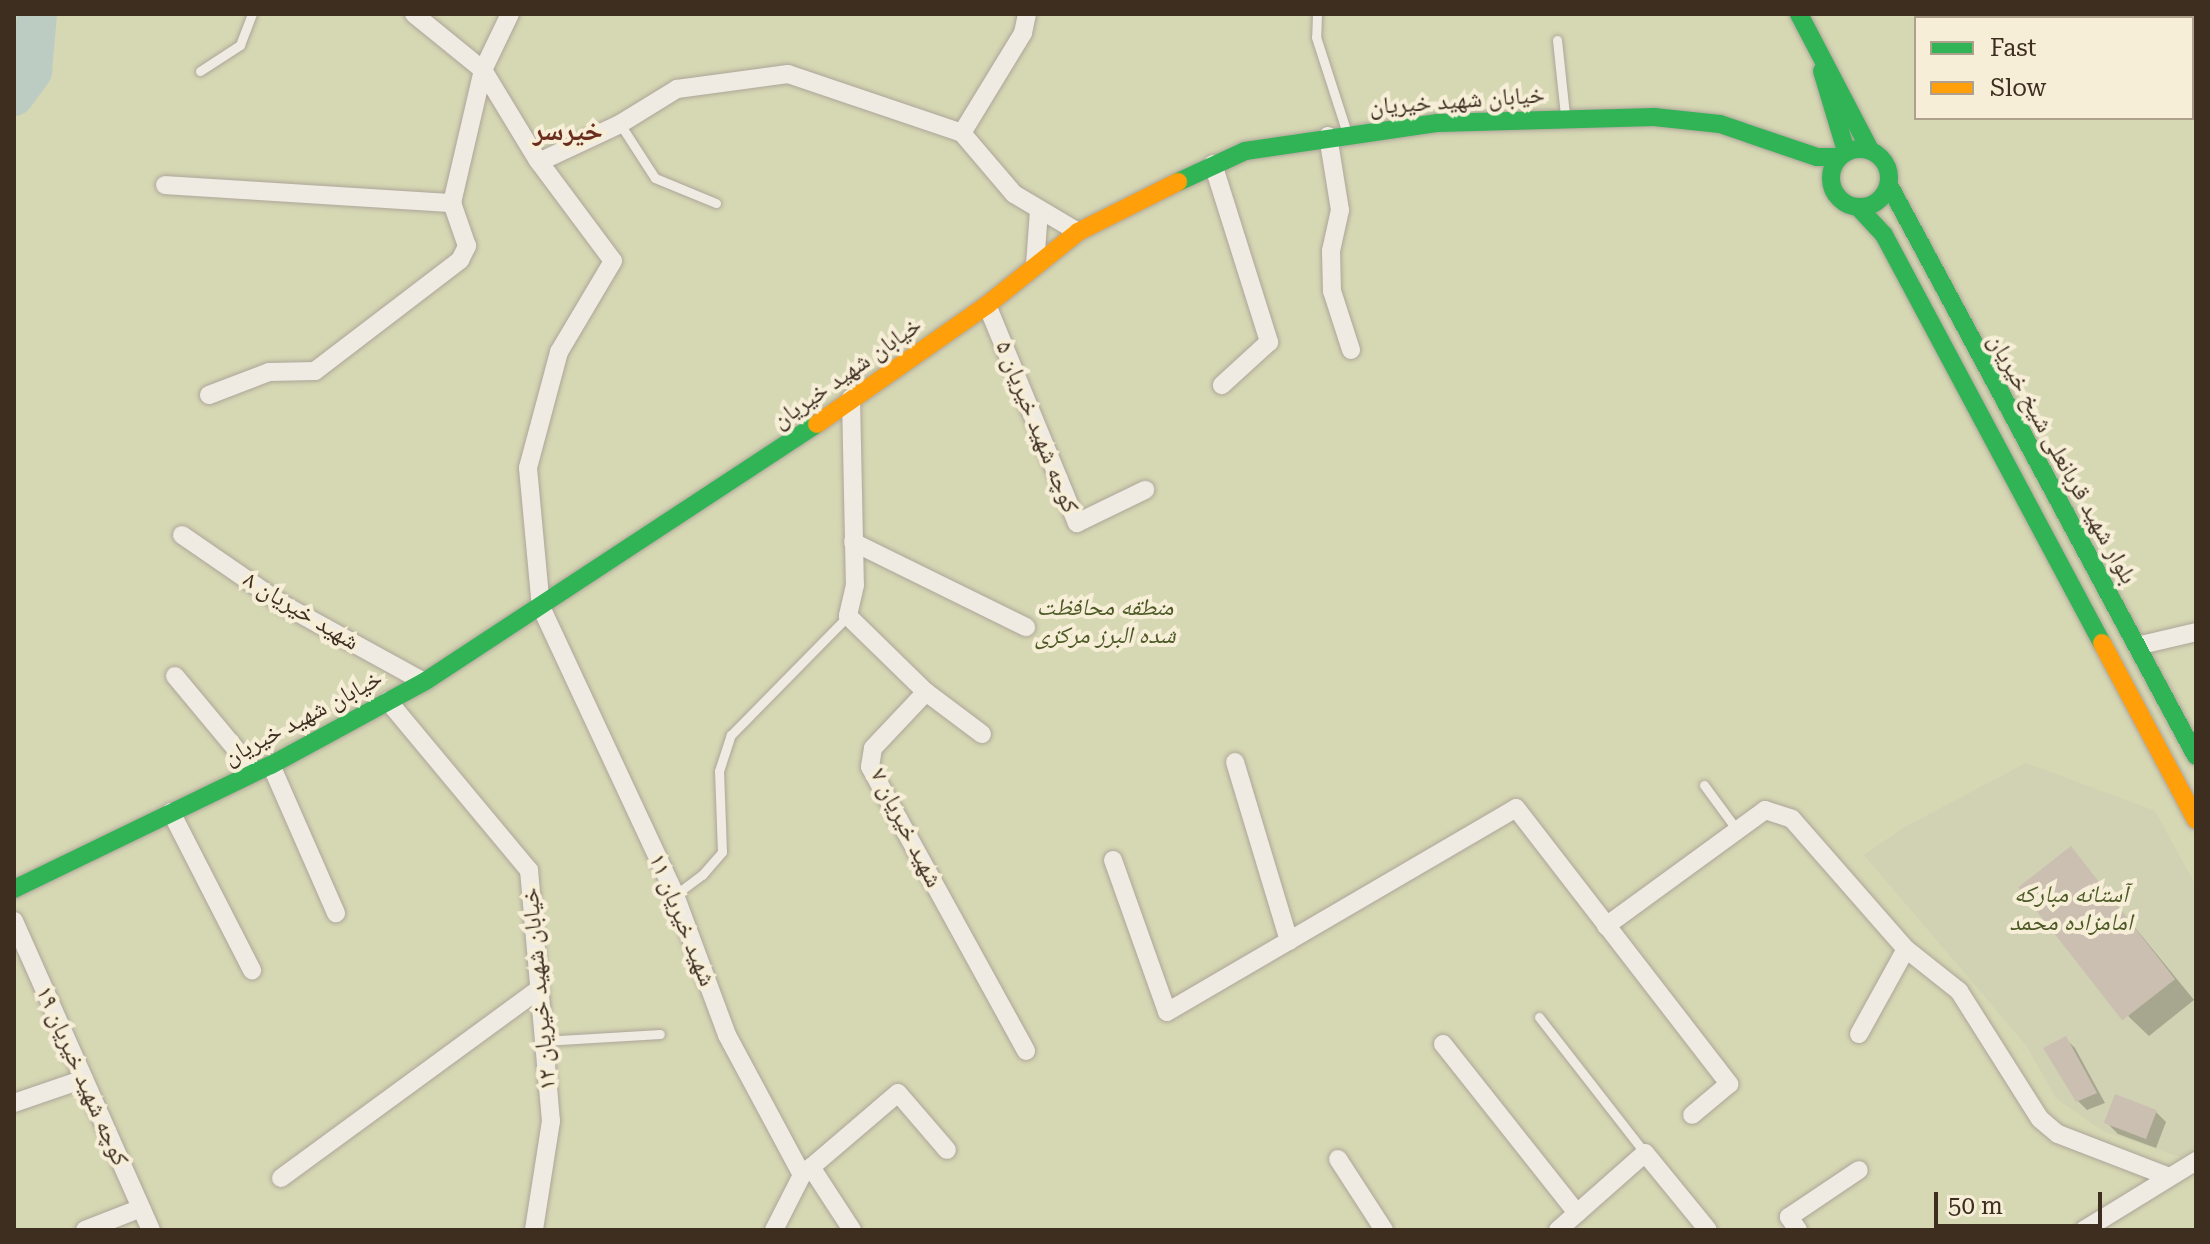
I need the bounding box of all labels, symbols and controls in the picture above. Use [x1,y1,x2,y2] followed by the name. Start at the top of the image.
[1914,16,2194,120] legend
[1990,34,2037,62] text: Fast
[1990,74,2046,102] text: Slow
[1368,81,1546,121] street label: خیابان شهید خیریان
[533,114,603,148] district label: خیرسر
[767,311,927,435] street label: خیابان شهید خیریان
[1981,329,2143,589] street label: بلوار شهید قربانعلی شیخ خیریان
[989,337,1085,517] street label: کوچه شهید خیریان ۵
[238,565,364,657] street label: شهید خیریان ۸
[1035,594,1175,650] park label: منطقه محافظت شده البرز مرکزی
[219,664,387,772] street label: خیابان شهید خیریان
[864,764,948,892] street label: شهید خیریان ۷
[642,849,722,991] street label: شهید خیریان ۱۱
[2009,881,2133,937] park label: آستانه مبارکه امامزاده محمد
[516,886,562,1092] street label: خیابان شهید خیریان ۱۲
[29,982,135,1170] street label: کوچه شهید خیریان ۱۹
[1938,1176,2106,1226] scale bar
[1948,1192,2003,1220] text: 50 m

